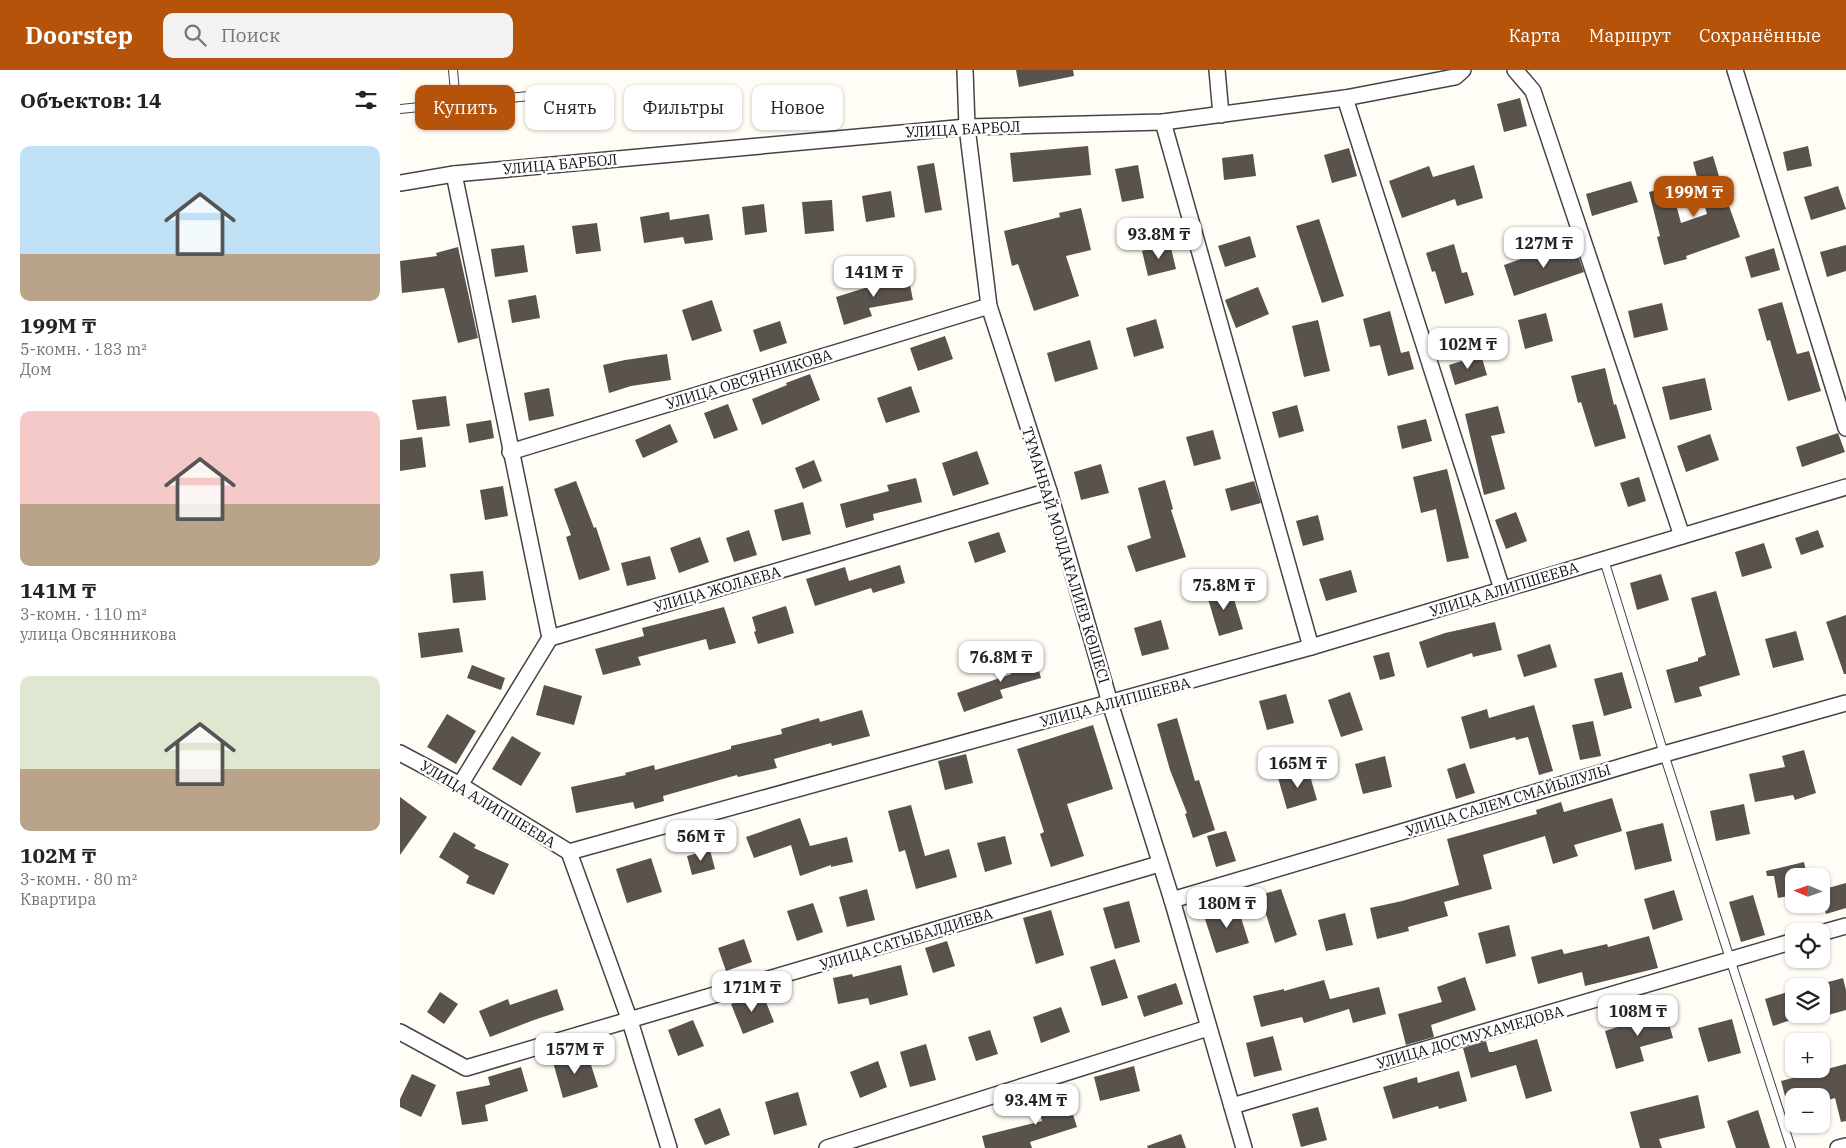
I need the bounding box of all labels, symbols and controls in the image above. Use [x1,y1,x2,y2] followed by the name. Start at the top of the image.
[163,13,513,58] search box
[25,19,133,51] text: Doorstep
[181,21,209,49] icon: search
[221,23,280,47] text: Поиск
[1508,24,1561,47] text: Карта
[1589,24,1671,47] text: Маршрут
[1699,24,1821,47] text: Сохранённые
[415,85,515,130] chip: Купить
[525,85,614,130] chip: Снять
[624,85,742,130] chip: Фильтры
[752,85,843,130] chip: Новое
[20,86,162,114] text: Объектов: 14
[352,86,380,114] icon: filters
[905,117,1021,141] street label: УЛИЦА БАРБОЛ
[502,150,618,178] street label: УЛИЦА БАРБОЛ
[1653,176,1735,218] pin: 199M ₸
[155,179,245,269] icon: home
[1665,182,1723,202] text: 199M ₸
[1113,218,1205,260] pin: 93.8M ₸
[1128,224,1190,244] text: 93.8M ₸
[1503,226,1585,269] pin: 127M ₸
[1515,233,1573,253] text: 127M ₸
[833,256,915,298] pin: 141M ₸
[845,262,903,282] text: 141M ₸
[20,311,97,339] text: 199M ₸
[1427,328,1509,370] pin: 102M ₸
[1439,334,1497,354] text: 102M ₸
[20,339,147,359] text: 5-комн. · 183 m²
[664,344,835,413] street label: УЛИЦА ОВСЯННИКОВА
[20,359,52,379] text: Дом
[1018,424,1114,686] street label: ТҰМАНБАЙ МОЛДАҒАЛИЕВ КӨШЕСІ
[155,444,245,534] icon: home
[1427,557,1581,621] street label: УЛИЦА АЛИПШЕЕВА
[651,562,783,616] street label: УЛИЦА ЖОЛАЕВА
[1178,568,1270,611] pin: 75.8M ₸
[1193,575,1255,595] text: 75.8M ₸
[20,576,97,604] text: 141M ₸
[20,604,147,624] text: 3-комн. · 110 m²
[20,624,177,644] text: улица Овсянникова
[955,640,1047,683] pin: 76.8M ₸
[970,647,1032,667] text: 76.8M ₸
[1038,673,1193,731] street label: УЛИЦА АЛИПШЕЕВА
[155,709,245,799] icon: home
[1257,746,1339,789] pin: 165M ₸
[1269,753,1327,773] text: 165M ₸
[417,756,560,852] street label: УЛИЦА АЛИПШЕЕВА
[1403,760,1613,840] street label: УЛИЦА САЛЕМ СМАЙЫЛУЛЫ
[666,820,736,862] pin: 56M ₸
[677,826,725,846] text: 56M ₸
[20,841,97,869] text: 102M ₸
[1785,868,1830,912] north arrow
[1785,868,1830,1133] map controls
[20,869,137,889] text: 3-комн. · 80 m²
[1186,886,1268,929] pin: 180M ₸
[20,889,96,909] text: Квартира
[1198,893,1256,913] text: 180M ₸
[817,903,996,974] street label: УЛИЦА САТЫБАЛДИЕВА
[1785,923,1830,968] button: locate
[711,970,793,1013] pin: 171M ₸
[723,977,781,997] text: 171M ₸
[1785,978,1830,1023] button: layers
[1597,994,1679,1037] pin: 108M ₸
[1374,1001,1567,1073] street label: УЛИЦА ДОСМУХАМЕДОВА
[1609,1001,1667,1021] text: 108M ₸
[534,1032,616,1075] pin: 157M ₸
[1785,1033,1830,1078] button: +
[546,1039,604,1059] text: 157M ₸
[990,1084,1082,1126] pin: 93.4M ₸
[1785,1088,1830,1133] button: −
[1005,1090,1067,1110] text: 93.4M ₸

